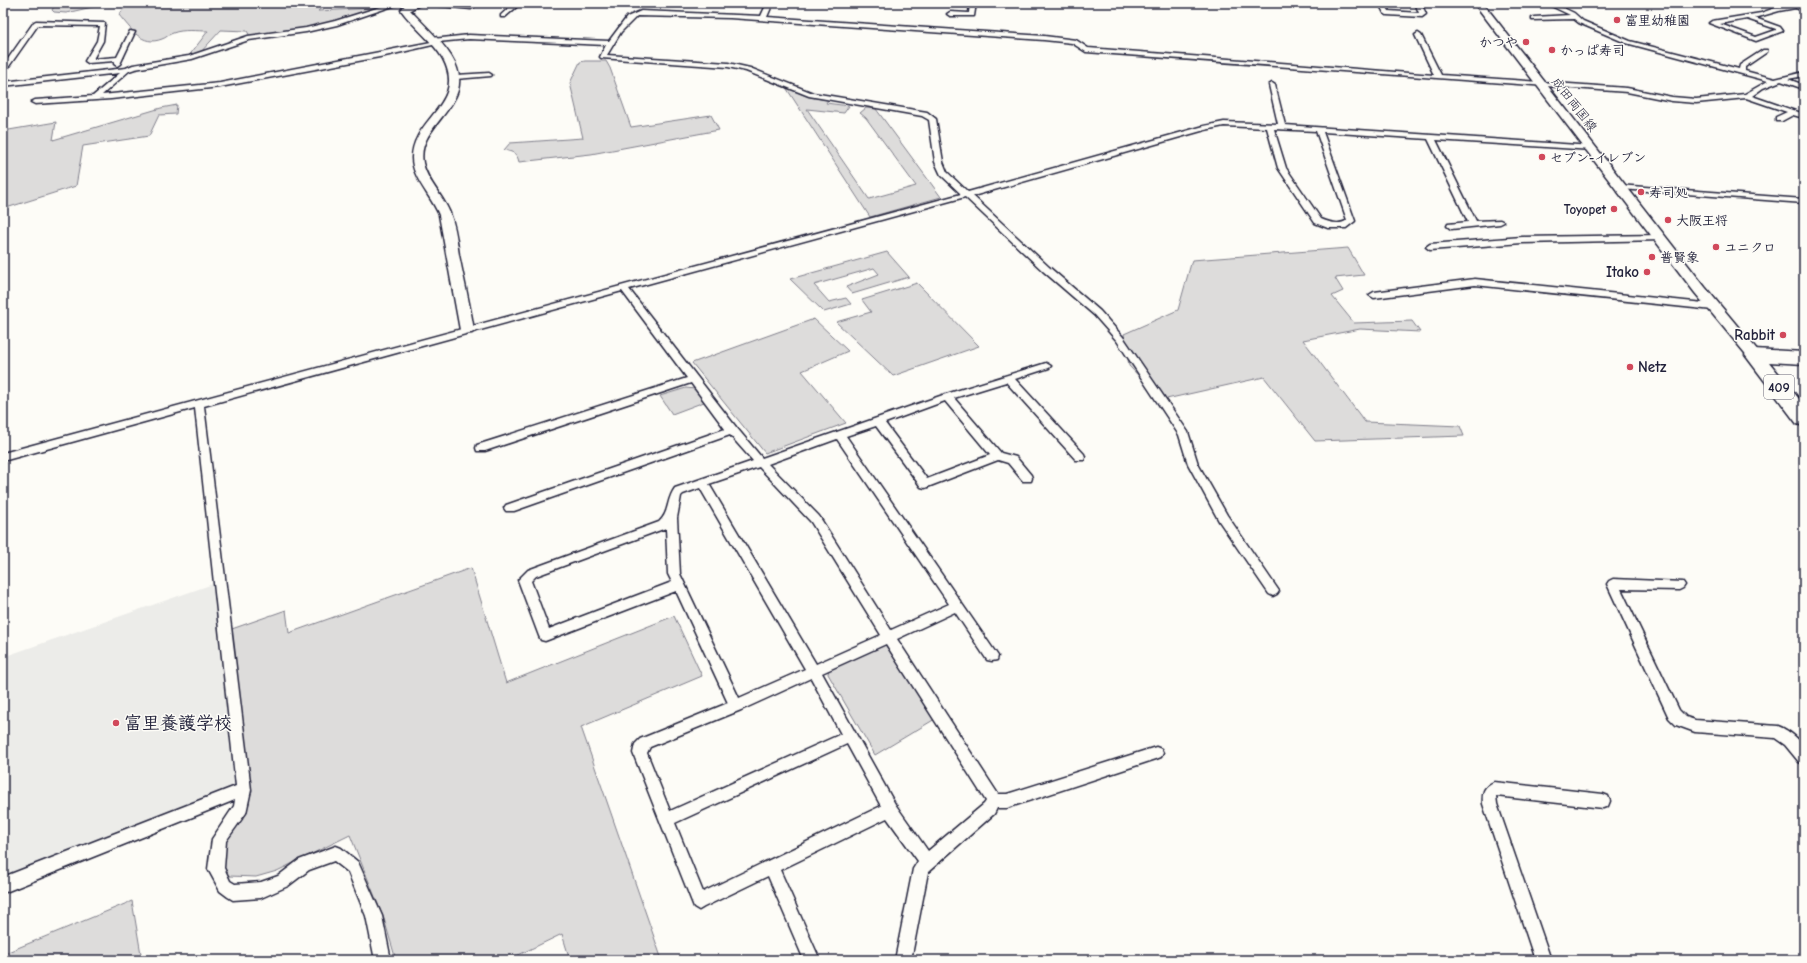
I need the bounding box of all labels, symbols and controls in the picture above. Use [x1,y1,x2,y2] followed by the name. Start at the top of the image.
[1625,13,1690,28] place label: 富里幼稚園
[1612,15,1622,25] marker: 富里幼稚園
[1479,35,1518,50] place label: かつや
[1521,37,1531,47] marker: かつや
[1560,43,1625,58] place label: かっぱ寿司
[1547,45,1557,55] marker: かっぱ寿司
[1549,74,1601,135] street label: 成田両国線
[1550,150,1646,165] place label: セブン-イレブン
[1537,152,1547,162] marker: セブン-イレブン
[1649,185,1688,200] place label: 寿司処
[1636,187,1646,197] marker: 寿司処
[1564,202,1607,217] place label: Toyopet
[1609,204,1619,214] marker: Toyopet
[1676,213,1728,228] place label: 大阪王将
[1663,215,1673,225] marker: 大阪王将
[1724,240,1776,255] place label: ユニクロ
[1711,242,1721,252] marker: ユニクロ
[1660,250,1699,265] place label: 普賢象
[1647,252,1657,262] marker: 普賢象
[1606,263,1639,281] place label: Itako
[1642,267,1652,277] marker: Itako
[1734,326,1776,344] place label: Rabbit
[1778,330,1788,340] marker: Rabbit
[1638,358,1667,376] place label: Netz
[1625,362,1635,372] marker: Netz
[1764,375,1794,399] road number: 409
[124,713,232,734] place label: 富里養護学校
[111,718,121,728] marker: 富里養護学校

